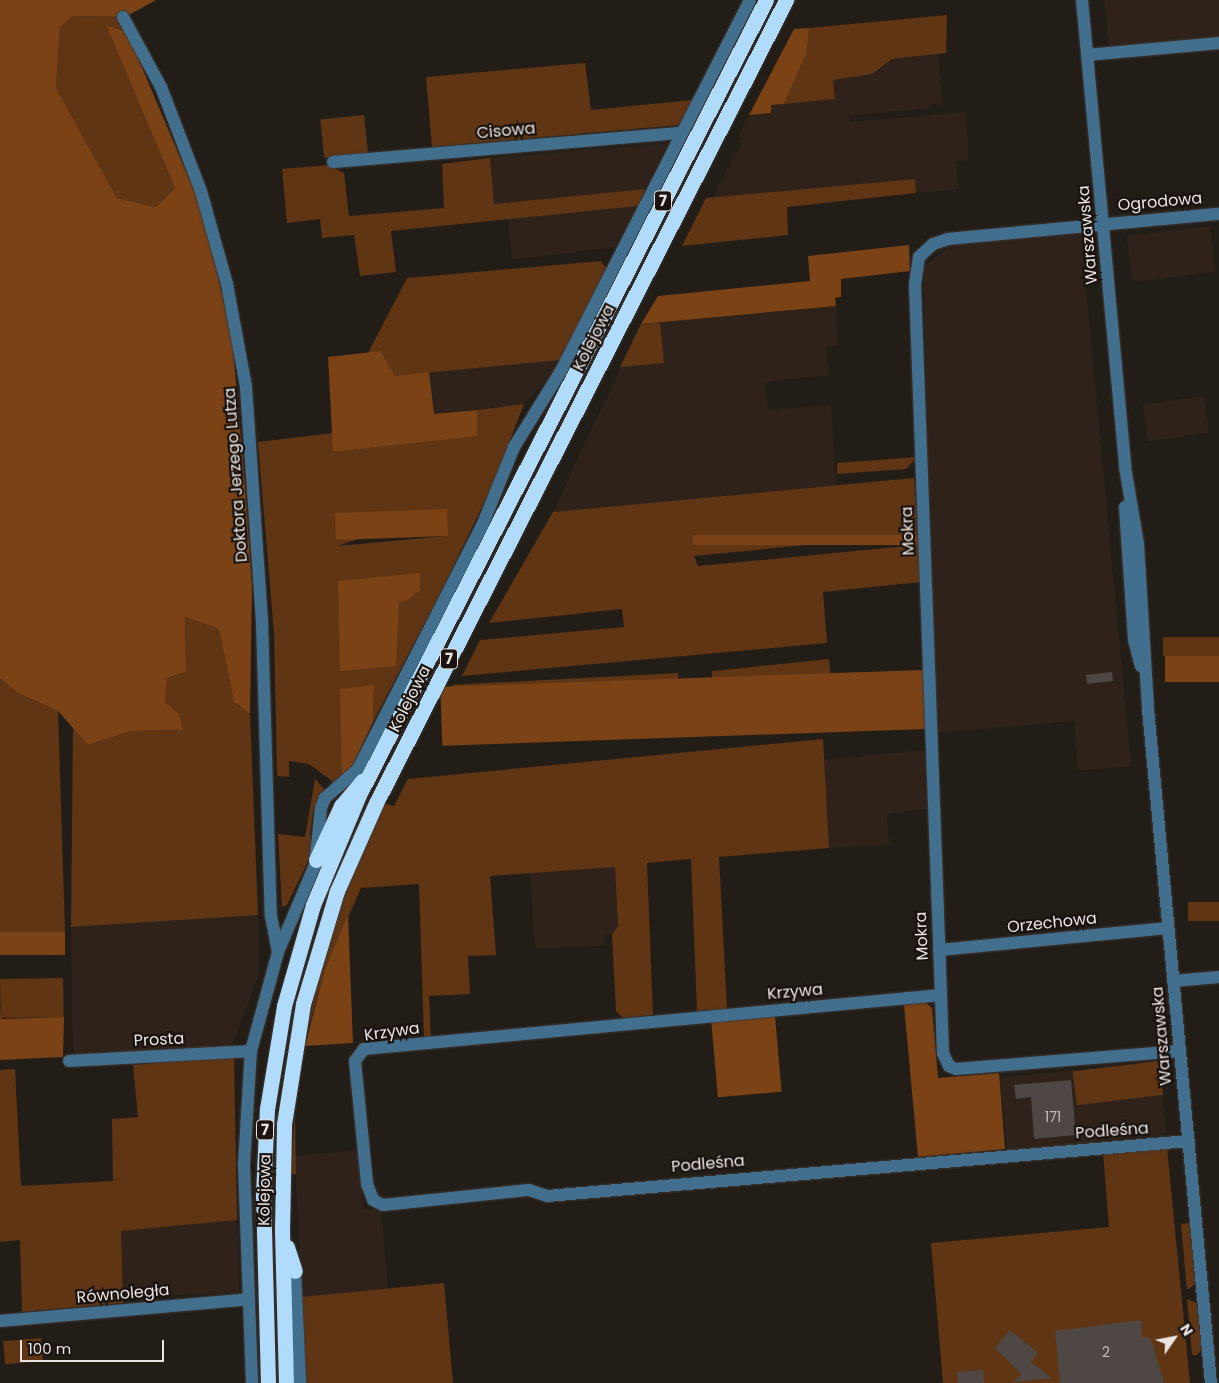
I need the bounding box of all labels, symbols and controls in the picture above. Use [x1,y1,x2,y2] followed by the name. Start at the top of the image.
[476,119,536,143] street label: Cisowa
[1074,185,1102,285] street label: Warszawska
[653,188,673,214] road number: 7
[1117,189,1203,215] street label: Ogrodowa
[569,302,619,374] street label: Kolejowa
[220,387,252,563] street label: Doktora Jerzego Lutza
[898,506,918,556] street label: Mokra
[439,646,459,672] road number: 7
[385,663,435,735] street label: Kolejowa
[1006,909,1098,937] street label: Orzechowa
[912,911,932,961] street label: Mokra
[766,980,824,1004] street label: Krzywa
[1148,986,1176,1086] street label: Warszawska
[363,1019,421,1045] street label: Krzywa
[133,1029,185,1051] street label: Prosta
[1045,1109,1061,1125] house number: 171
[255,1118,275,1142] road number: 7
[1075,1119,1149,1143] street label: Podleśna
[671,1151,745,1177] street label: Podleśna
[255,1154,275,1226] street label: Kolejowa
[76,1280,170,1308] street label: Równoległa
[1149,1313,1199,1363] north arrow
[1175,1320,1198,1340] text: N
[22,1330,166,1362] scale bar
[28,1338,71,1359] text: 100 m
[1102,1344,1110,1360] house number: 2

